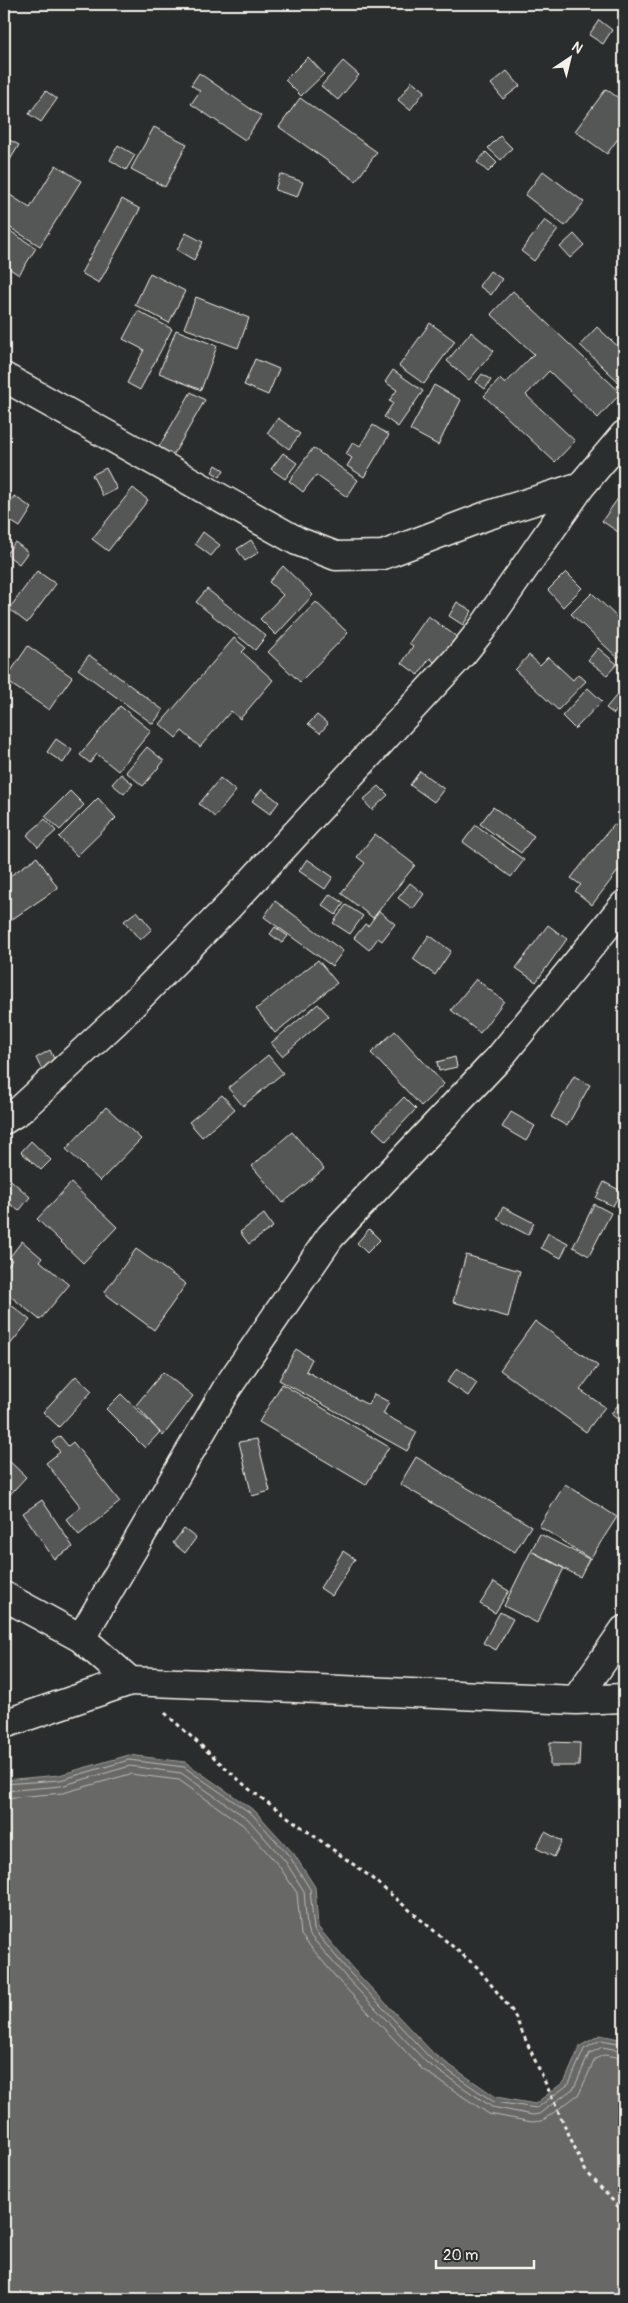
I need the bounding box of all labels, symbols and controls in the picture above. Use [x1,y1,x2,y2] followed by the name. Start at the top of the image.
[546,32,596,82] north arrow
[568,38,586,57] text: N
[436,2238,533,2270] scale bar
[443,2246,478,2265] text: 20 m

